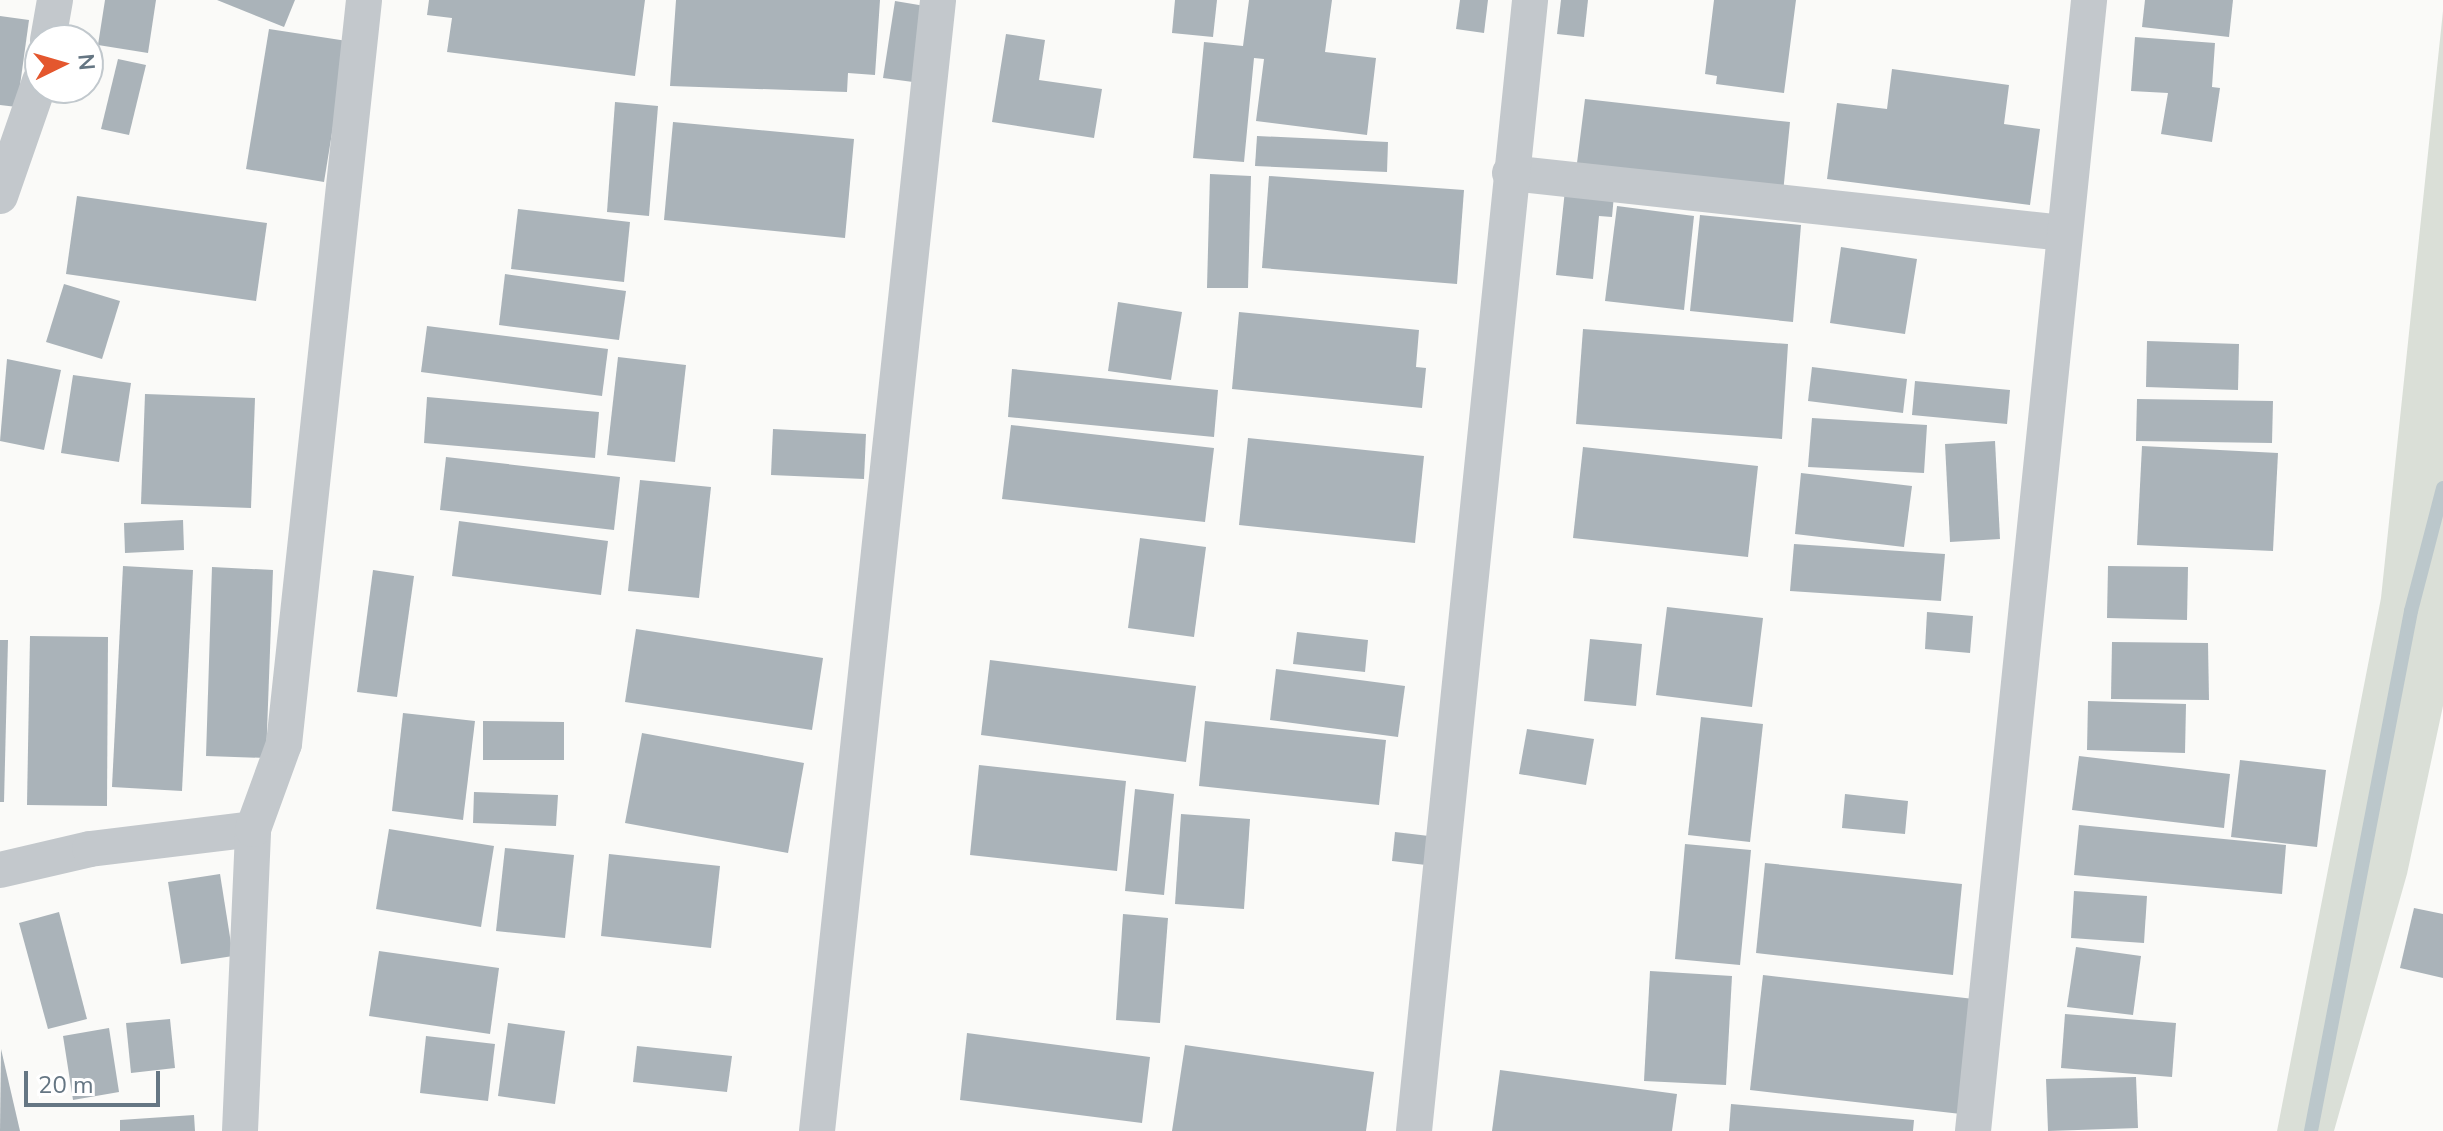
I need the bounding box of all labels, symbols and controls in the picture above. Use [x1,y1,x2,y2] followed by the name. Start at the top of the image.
[24,24,104,104] north arrow
[70,53,102,72] text: N
[28,1055,164,1105] scale bar
[38,1069,94,1101] text: 20 m

